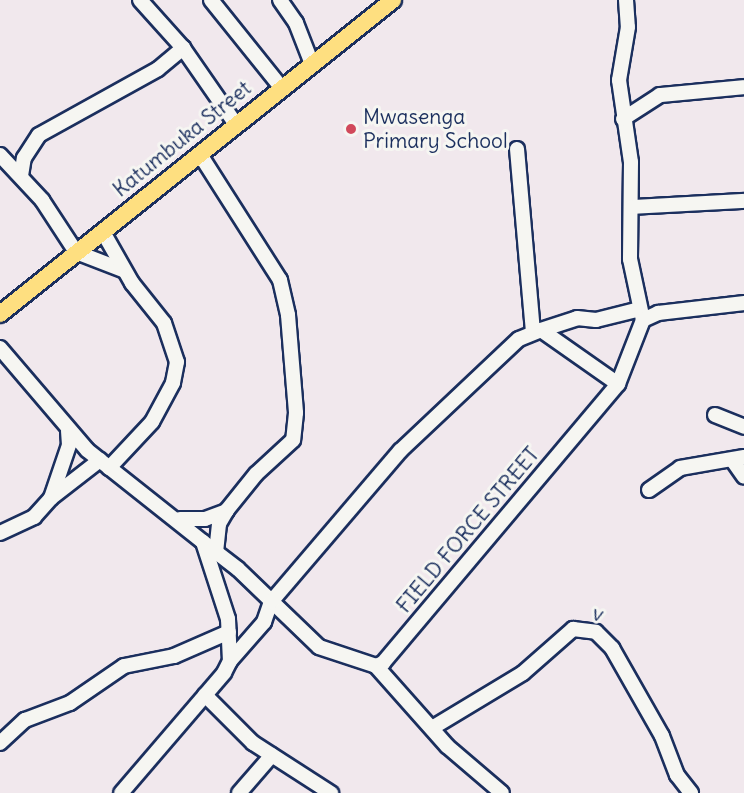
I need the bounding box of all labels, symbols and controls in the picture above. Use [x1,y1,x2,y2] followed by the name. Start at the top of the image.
[108,76,256,202] street label: Katumbuka Street
[363,104,508,154] place label: Mwasenga Primary School
[344,122,358,136] marker: Mwasenga Primary School
[391,442,545,618] street label: FIELD FORCE STREET
[589,600,607,628] street label: v

